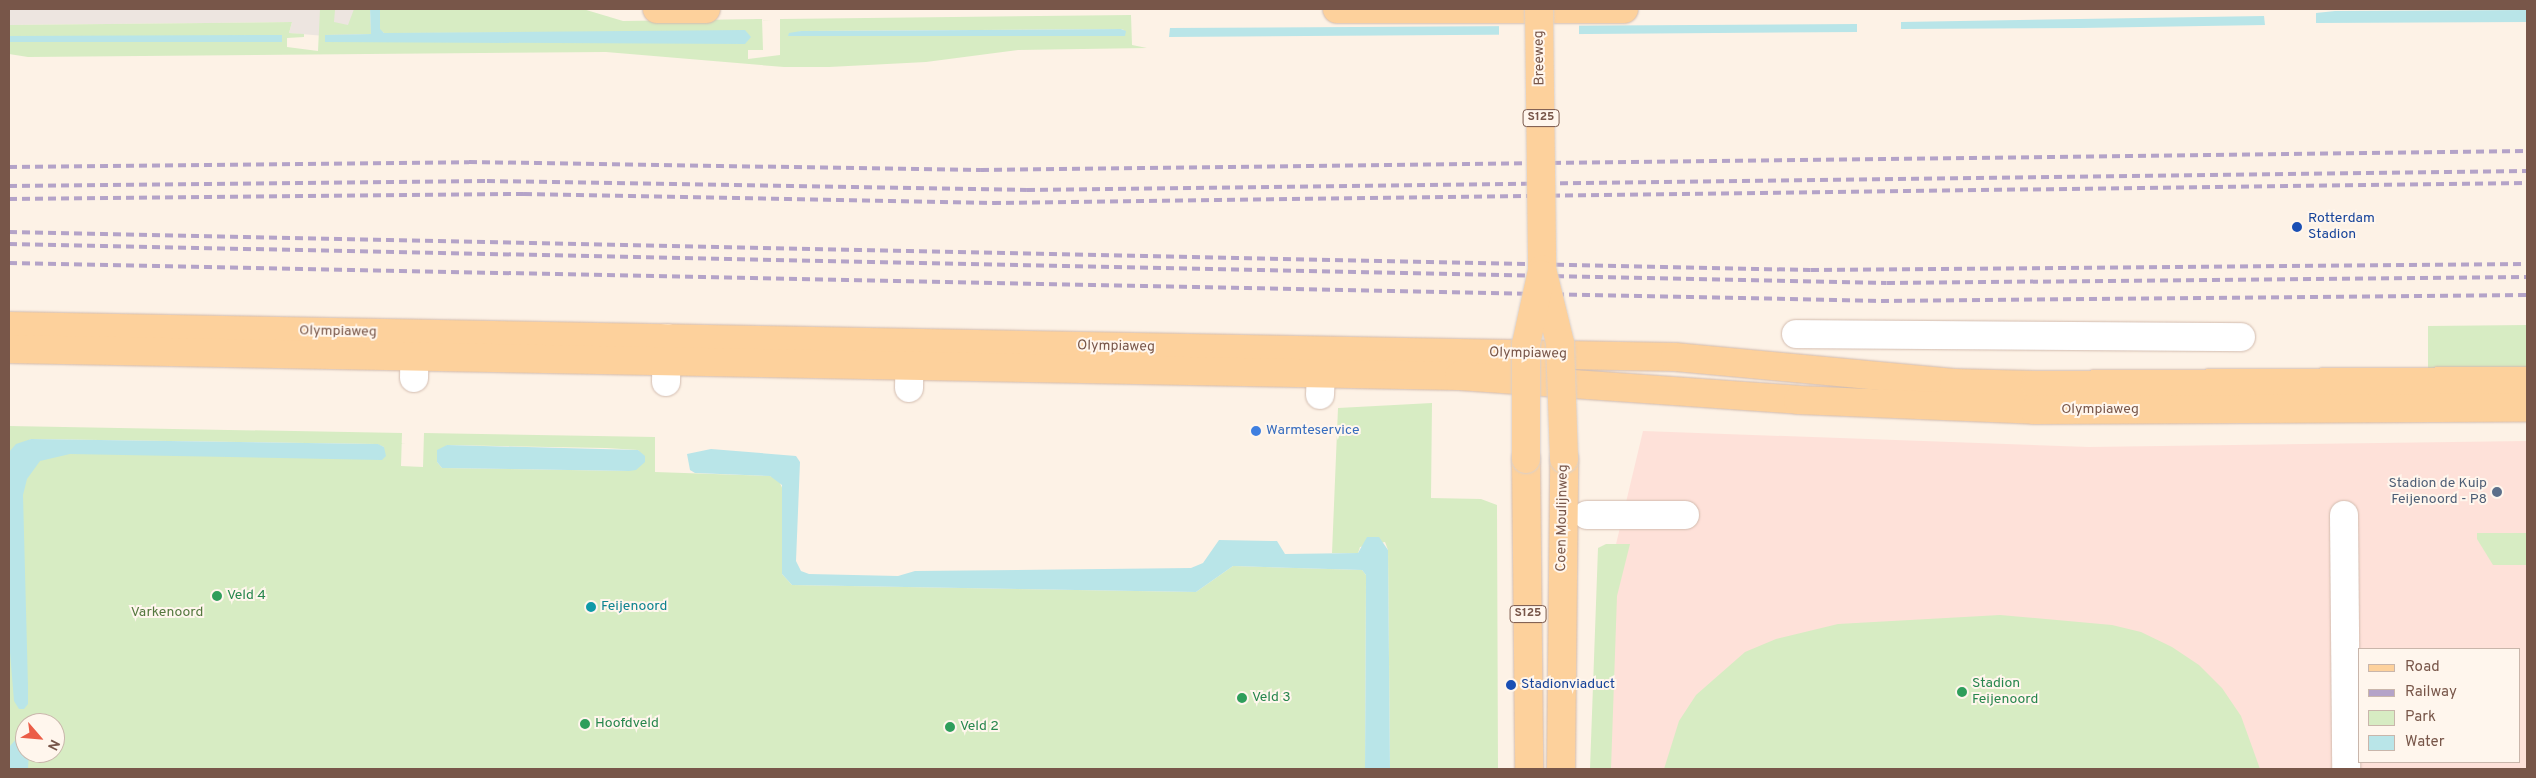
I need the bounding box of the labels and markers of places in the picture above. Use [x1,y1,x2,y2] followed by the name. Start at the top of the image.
[2308,211,2375,243] place label: Rotterdam Stadion
[2290,220,2304,234] marker: Rotterdam Stadion
[1266,423,1360,439] place label: Warmteservice
[1250,425,1262,437] marker: Warmteservice
[2388,476,2487,508] place label: Stadion de Kuip Feijenoord - P8
[2491,486,2503,498] marker: Stadion de Kuip Feijenoord - P8
[227,588,266,604] place label: Veld 4
[211,590,223,602] marker: Veld 4
[601,599,667,615] place label: Feijenoord
[585,601,597,613] marker: Feijenoord
[1972,676,2038,709] place label: Stadion Feijenoord
[1521,677,1615,693] place label: Stadionviaduct
[1505,679,1517,691] marker: Stadionviaduct
[1956,686,1968,698] marker: Stadion Feijenoord
[1252,690,1291,706] place label: Veld 3
[1236,692,1248,704] marker: Veld 3
[595,716,659,732] place label: Hoofdveld
[579,718,591,730] marker: Hoofdveld
[960,719,999,735] place label: Veld 2
[944,721,956,733] marker: Veld 2

